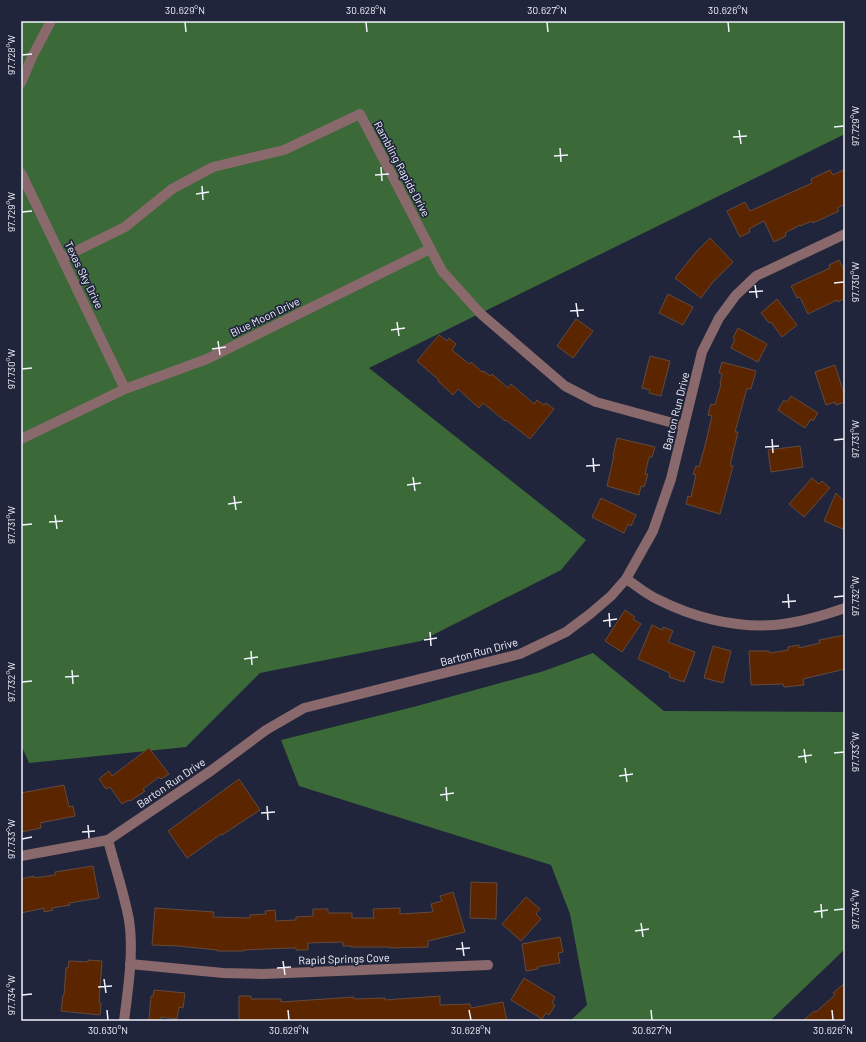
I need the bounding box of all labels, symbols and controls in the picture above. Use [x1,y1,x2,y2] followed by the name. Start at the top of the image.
[165,4,205,16] text: 30.629°N
[346,4,386,16] text: 30.628°N
[527,4,567,16] text: 30.627°N
[708,4,748,16] text: 30.626°N
[5,35,17,75] text: 97.728°W
[849,106,861,146] text: 97.729°W
[372,119,433,219] street label: Rambling Rapids Drive
[5,192,17,232] text: 97.729°W
[63,239,106,311] street label: Texas Sky Drive
[849,262,861,302] text: 97.730°W
[228,294,302,339] street label: Blue Moon Drive
[5,349,17,389] text: 97.730°W
[660,370,692,451] street label: Barton Run Drive
[849,420,861,458] text: 97.731°W
[5,506,17,544] text: 97.731°W
[849,576,861,616] text: 97.732°W
[439,635,519,668] street label: Barton Run Drive
[5,662,17,702] text: 97.732°W
[849,732,861,772] text: 97.733°W
[134,755,208,810] street label: Barton Run Drive
[5,819,17,859] text: 97.733°W
[849,889,861,929] text: 97.734°W
[298,950,390,967] street label: Rapid Springs Cove
[5,975,17,1015] text: 97.734°W
[88,1024,128,1036] text: 30.630°N
[269,1024,309,1036] text: 30.629°N
[451,1024,491,1036] text: 30.628°N
[632,1024,672,1036] text: 30.627°N
[813,1024,853,1036] text: 30.626°N

